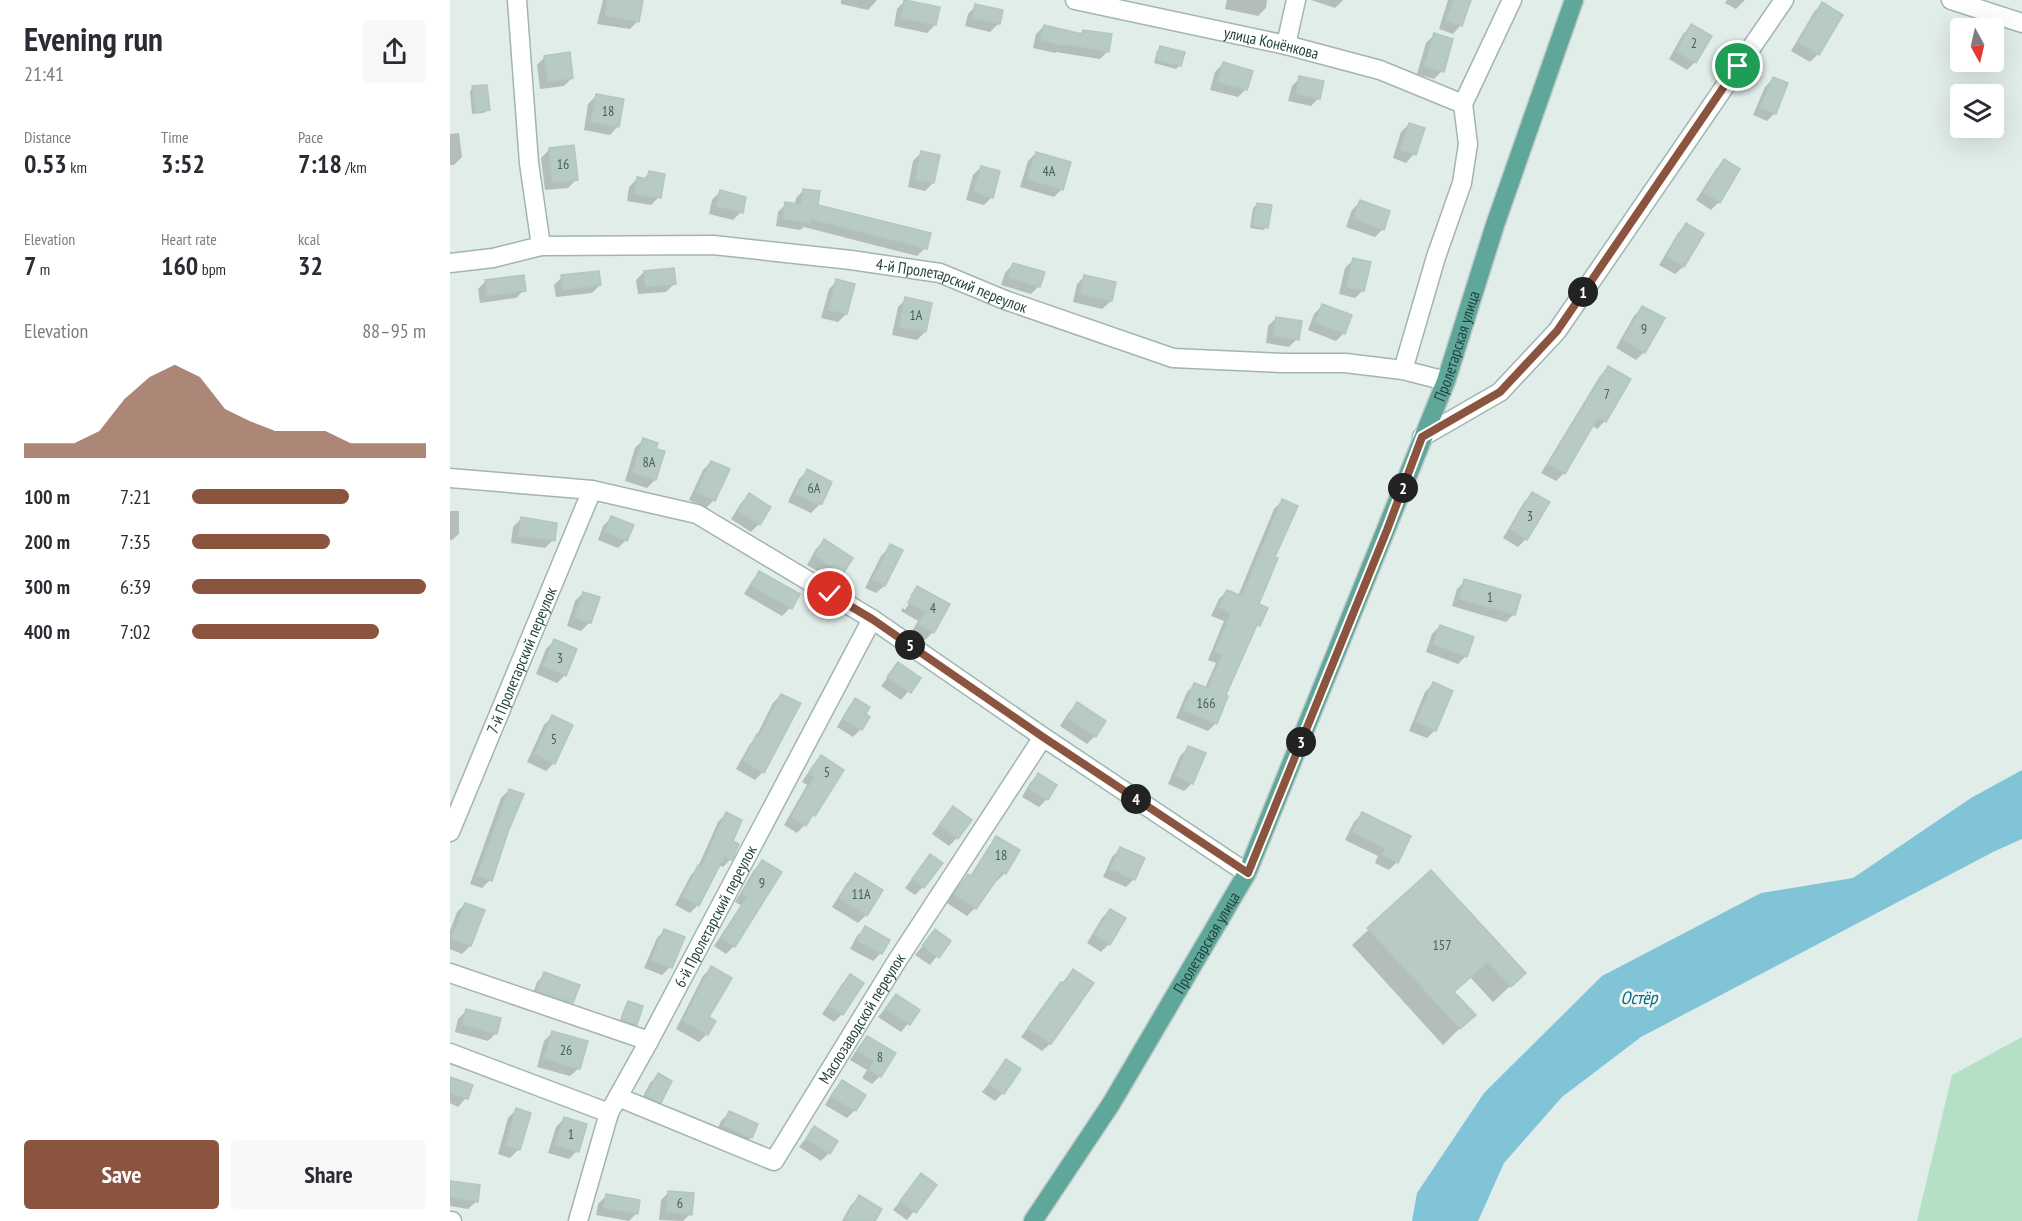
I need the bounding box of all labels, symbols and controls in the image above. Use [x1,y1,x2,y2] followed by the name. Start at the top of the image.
[24,17,163,60] text: Evening run
[1950,18,2004,72] north arrow
[1950,18,2004,138] map controls
[363,20,426,83] button: share
[1222,22,1321,63] street label: улица Конёнкова
[1691,34,1697,52] house number: 2
[1712,40,1763,91] pin
[1721,49,1754,82] icon: arrive
[24,61,64,87] text: 21:41
[1950,84,2004,138] button: layers
[602,102,614,120] house number: 18
[24,127,71,147] text: Distance
[161,127,189,147] text: Time
[298,127,323,147] text: Pace
[24,147,67,180] text: 0.53
[161,147,205,180] text: 3:52
[298,147,342,180] text: 7:18
[557,155,569,173] house number: 16
[67,157,87,177] text: km
[342,157,367,177] text: /km
[1043,162,1056,180] house number: 4А
[24,229,75,249] text: Elevation
[161,229,217,249] text: Heart rate
[298,229,320,249] text: kcal
[24,249,36,282] text: 7
[161,249,198,282] text: 160
[298,249,323,282] text: 32
[875,254,1031,317] street label: 4-й Пролетарский переулок
[36,259,50,279] text: m
[198,259,226,279] text: bpm
[1568,277,1598,307] pin: 1
[1579,282,1587,302] text: 1
[1429,288,1484,404] street label: Пролетарская улица
[910,306,923,324] house number: 1А
[24,318,88,344] text: Elevation
[362,318,426,344] text: 88–95 m
[1641,320,1647,338] house number: 9
[1604,385,1610,403] house number: 7
[643,453,656,471] house number: 8А
[1388,473,1418,503] pin: 2
[1399,478,1407,498] text: 2
[808,479,821,497] house number: 6А
[24,484,70,510] text: 100 m
[120,484,151,510] text: 7:21
[1527,507,1533,525] house number: 3
[24,529,70,555] text: 200 m
[120,529,151,555] text: 7:35
[804,568,855,619] pin
[24,574,70,600] text: 300 m
[120,574,151,600] text: 6:39
[813,577,846,610] icon: check
[482,583,561,737] street label: 7-й Пролетарский переулок
[1487,588,1493,606] house number: 1
[930,599,937,617] house number: 4
[24,619,70,645] text: 400 m
[120,619,151,645] text: 7:02
[895,630,925,660] pin: 5
[906,635,914,655] text: 5
[557,649,563,667] house number: 3
[1197,694,1215,712] house number: 166
[1286,727,1316,757] pin: 3
[551,730,557,748] house number: 5
[1297,732,1305,752] text: 3
[824,763,830,781] house number: 5
[1121,784,1151,814] pin: 4
[1132,789,1140,809] text: 4
[669,841,761,991] street label: 6-й Пролетарский переулок
[995,846,1007,864] house number: 18
[759,874,765,892] house number: 9
[851,885,871,903] house number: 11А
[1168,888,1244,997] street label: Пролетарская улица
[1433,936,1451,954] house number: 157
[814,949,910,1087] street label: Маслозаводской переулок
[1621,986,1659,1009] water label: Остёр
[560,1041,572,1059] house number: 26
[877,1048,883,1066] house number: 8
[568,1125,574,1143] house number: 1
[24,1140,219,1209] button: Save
[231,1140,426,1209] button: Share
[677,1194,683,1212] house number: 6

